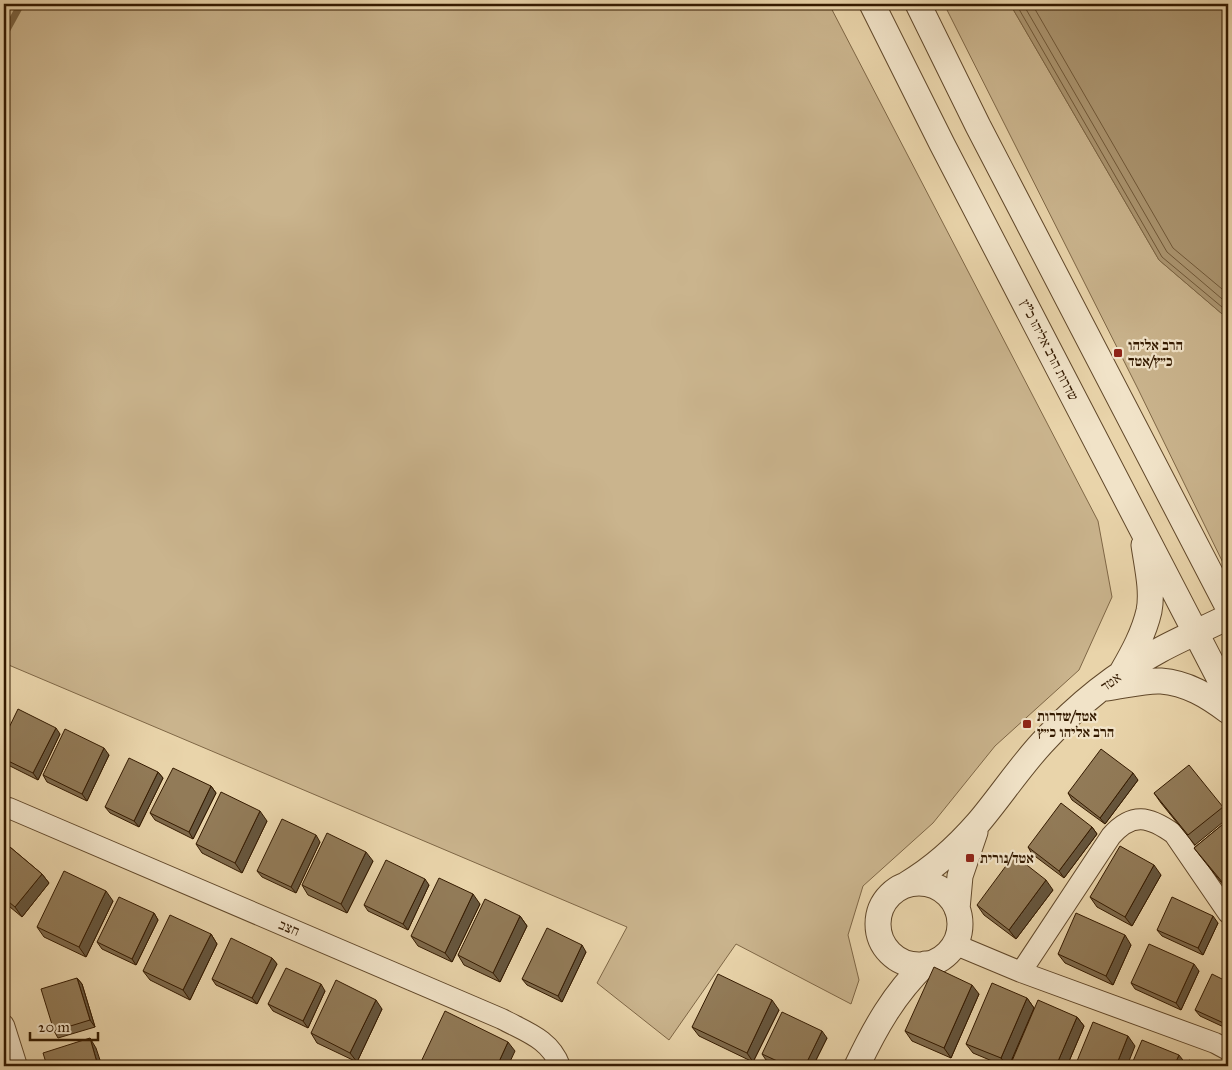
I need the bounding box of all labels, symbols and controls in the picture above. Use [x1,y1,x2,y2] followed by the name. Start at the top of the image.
[1016,296,1082,404] street label: שדרות הרב אליהו כ"ץ
[1128,337,1183,370] place label: הרב אליהו כ״ץ/אטד
[1112,347,1124,359] marker: הרב אליהו כ״ץ/אטד
[1097,669,1125,695] street label: אטד
[1037,708,1114,741] place label: אטד/שדרות הרב אליהו כ״ץ
[1021,718,1033,730] marker: אטד/שדרות הרב אליהו כ״ץ
[980,850,1034,867] place label: אטד/נורית
[964,852,976,864] marker: אטד/נורית
[276,916,302,940] street label: חצב
[30,1010,98,1042] scale bar
[38,1018,70,1036] text: 20 m

